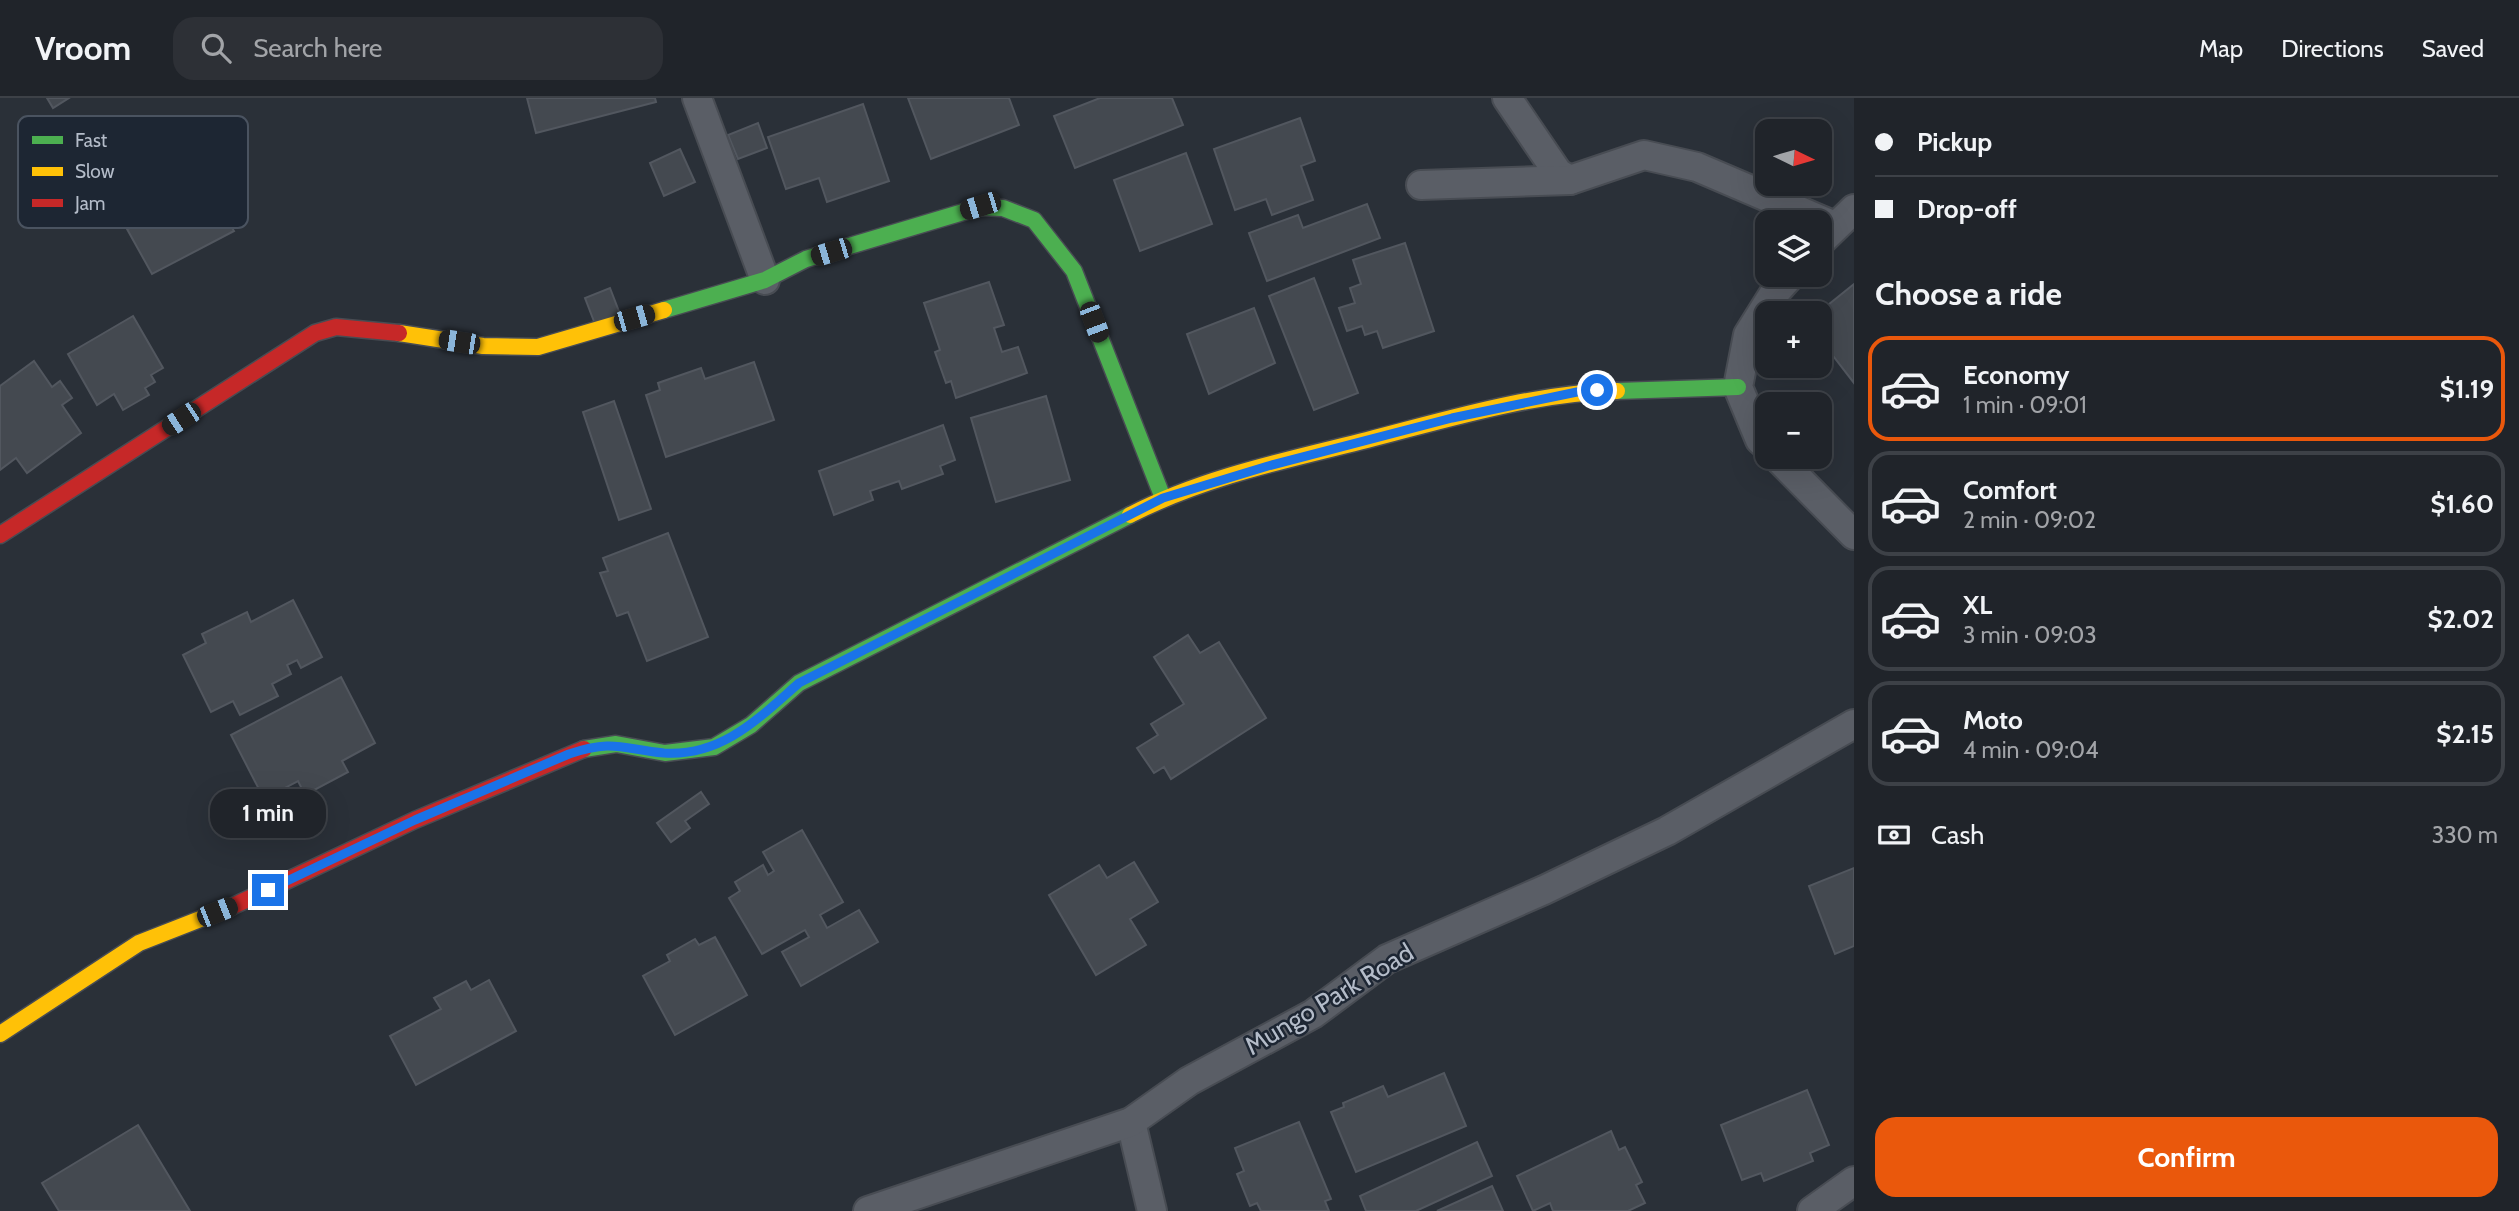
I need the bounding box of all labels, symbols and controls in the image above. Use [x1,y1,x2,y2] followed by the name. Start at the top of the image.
[173,17,663,80] search box
[35,28,131,68] text: Vroom
[197,29,235,67] icon: search
[253,32,382,64] text: Search here
[2199,34,2243,63] text: Map
[2281,34,2384,63] text: Directions
[2422,34,2484,63] text: Saved
[18,116,248,228] legend
[1755,119,1832,196] north arrow
[1755,119,1832,469] map controls
[1917,126,1992,158] text: Pickup
[75,129,108,152] text: Fast
[75,160,115,183] text: Slow
[957,190,1004,222] car
[74,192,105,215] text: Jam
[1917,193,2017,225] text: Drop-off
[1755,210,1832,287] button: layers
[808,236,855,268] car
[1875,274,2062,313] text: Choose a ride
[1077,299,1112,345] car
[1755,301,1832,378] button: +
[611,302,658,334] car
[437,328,482,356] car
[1879,357,1942,420] icon: car
[1963,359,2069,391] text: Economy
[2440,373,2494,405] text: $1.19
[1581,374,1613,406] route start
[1963,391,2087,419] text: 1 min · 09:01
[1755,392,1832,469] button: −
[158,399,205,439] car
[1879,472,1942,535] icon: car
[1963,474,2057,506] text: Comfort
[2431,488,2494,520] text: $1.60
[1963,506,2096,534] text: 2 min · 09:02
[1879,587,1942,650] icon: car
[1963,589,1992,621] text: XL
[2428,603,2494,635] text: $2.02
[1963,621,2097,649] text: 3 min · 09:03
[1879,702,1942,765] icon: car
[1963,704,2023,736] text: Moto
[2436,718,2494,750] text: $2.15
[1963,736,2098,764] text: 4 min · 09:04
[210,788,326,838] callout: 1 min
[242,799,294,827] text: 1 min
[1875,816,1913,854] icon: cash
[1931,819,1984,851] text: Cash
[2432,821,2498,849] text: 330 m
[252,874,284,906] route end
[194,894,241,930] car
[1239,936,1419,1062] street label: Mungo Park Road
[1875,1117,2498,1197] button: Confirm

